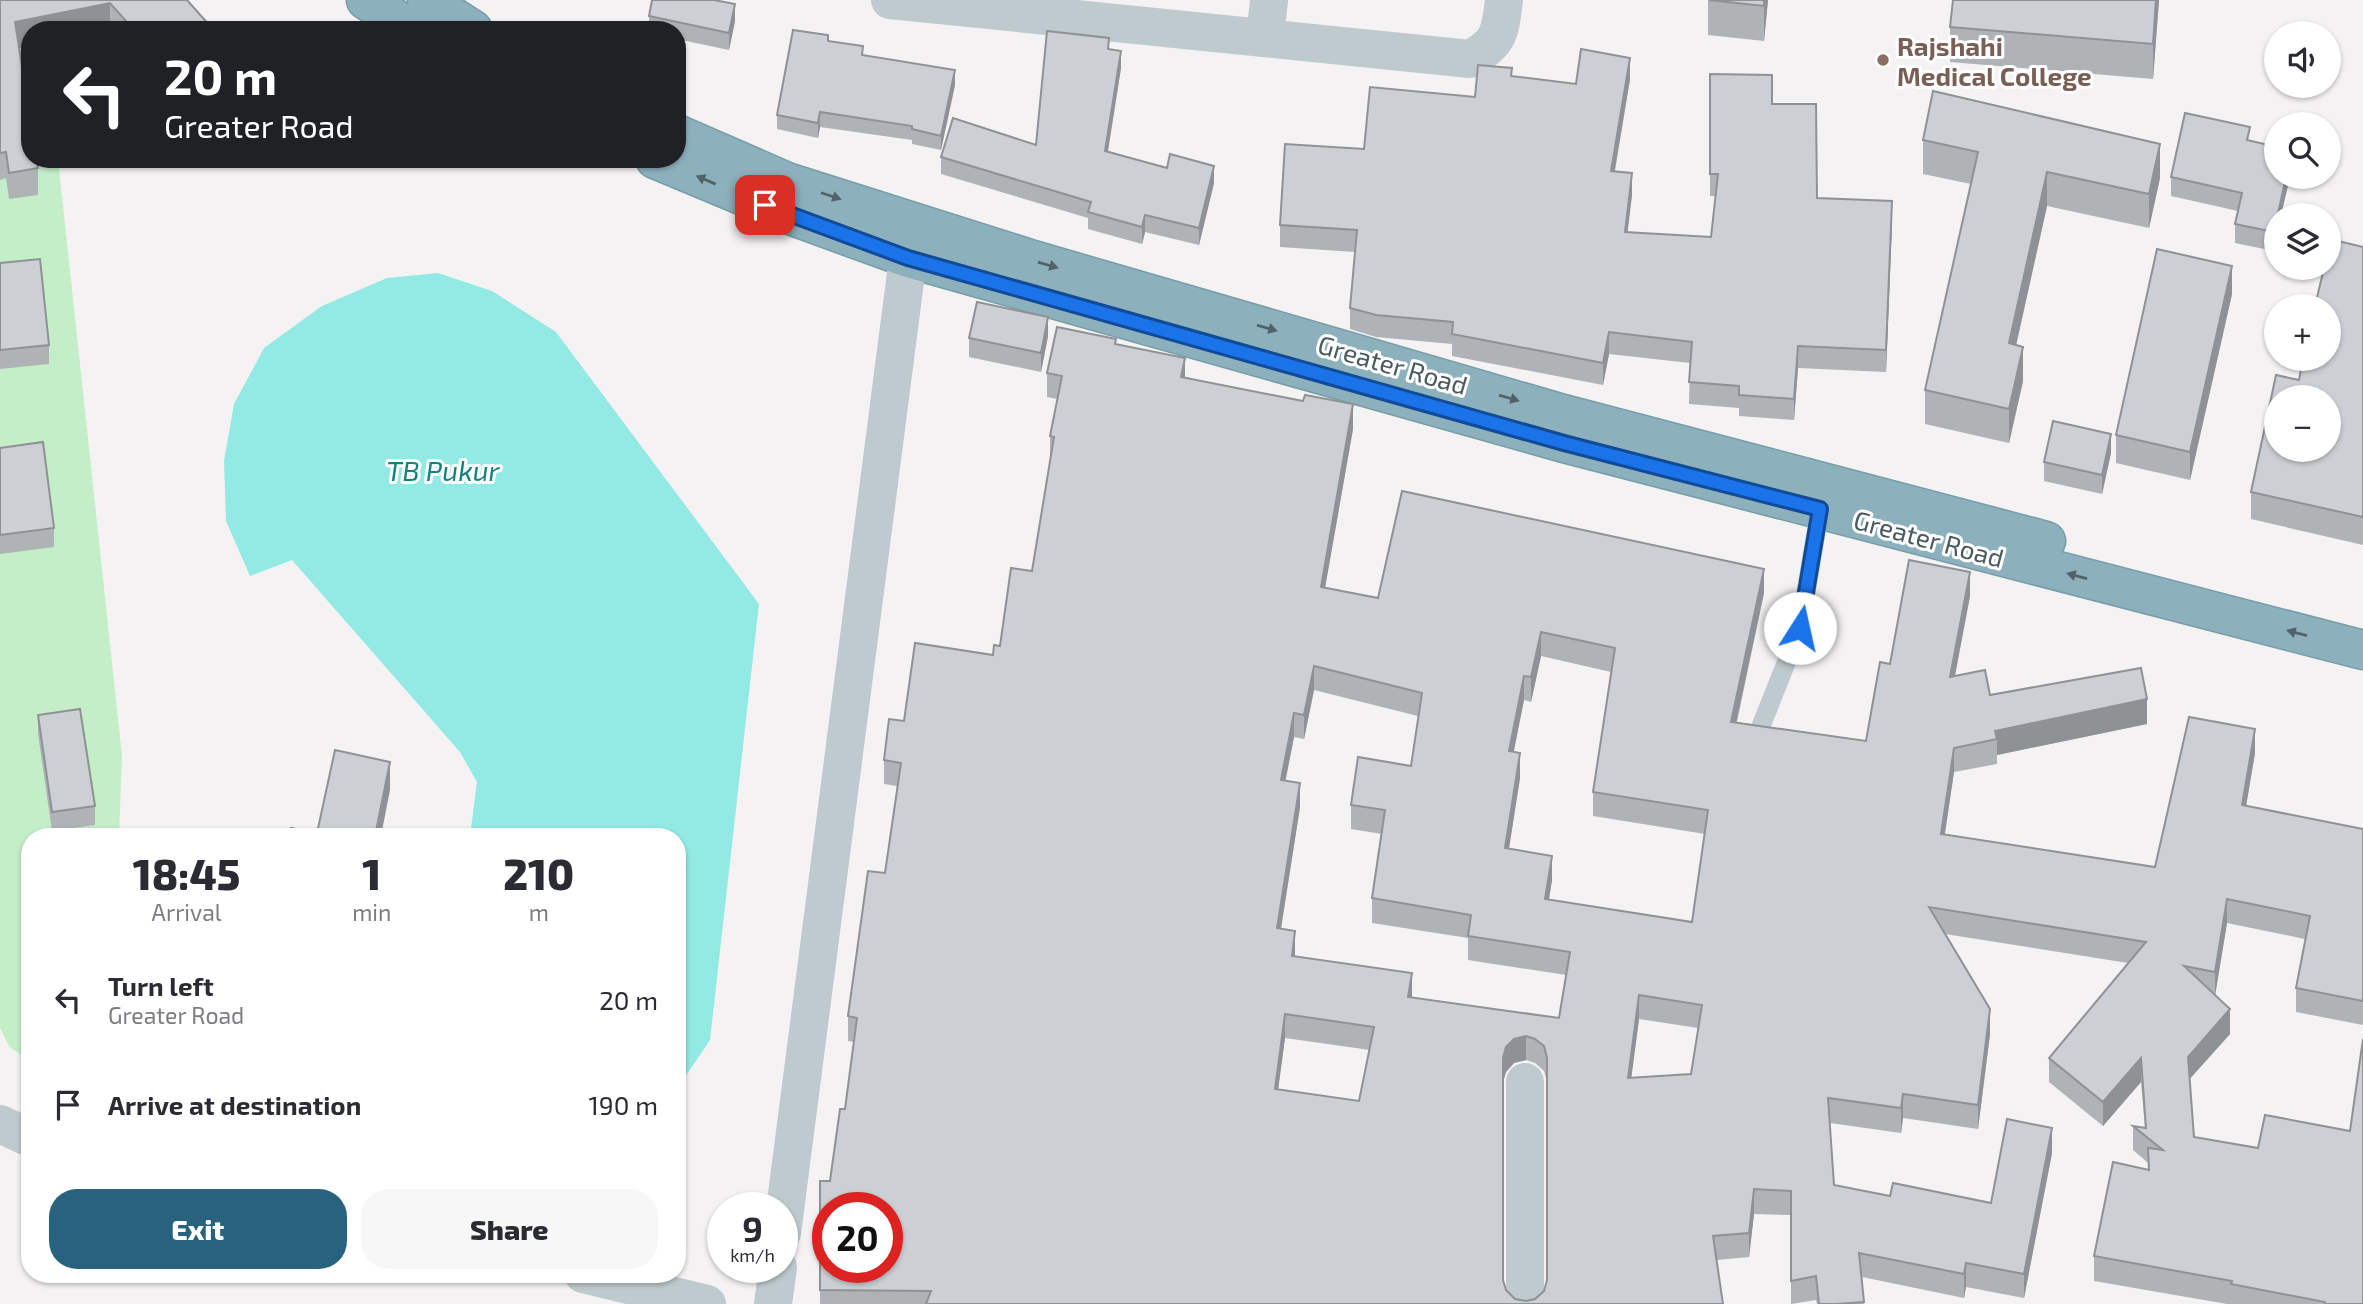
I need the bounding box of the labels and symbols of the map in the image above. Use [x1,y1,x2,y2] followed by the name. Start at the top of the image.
[1897,30,2092,91] place label: Rajshahi Medical College
[1875,52,1891,68] marker: Rajshahi Medical College
[695,175,716,186] one-way arrow
[735,175,795,235] pin
[821,191,842,202] one-way arrow
[1038,260,1059,270] one-way arrow
[1256,323,1278,334] one-way arrow
[1315,328,1471,400] street label: Greater Road
[1499,393,1520,403] one-way arrow
[386,453,501,487] water label: TB Pukur
[1851,503,2007,573] street label: Greater Road
[2066,570,2088,581] one-way arrow
[1763,591,1837,665] position arrow
[2286,627,2308,638] one-way arrow
[812,1192,903,1283] speed limit sign: 20

